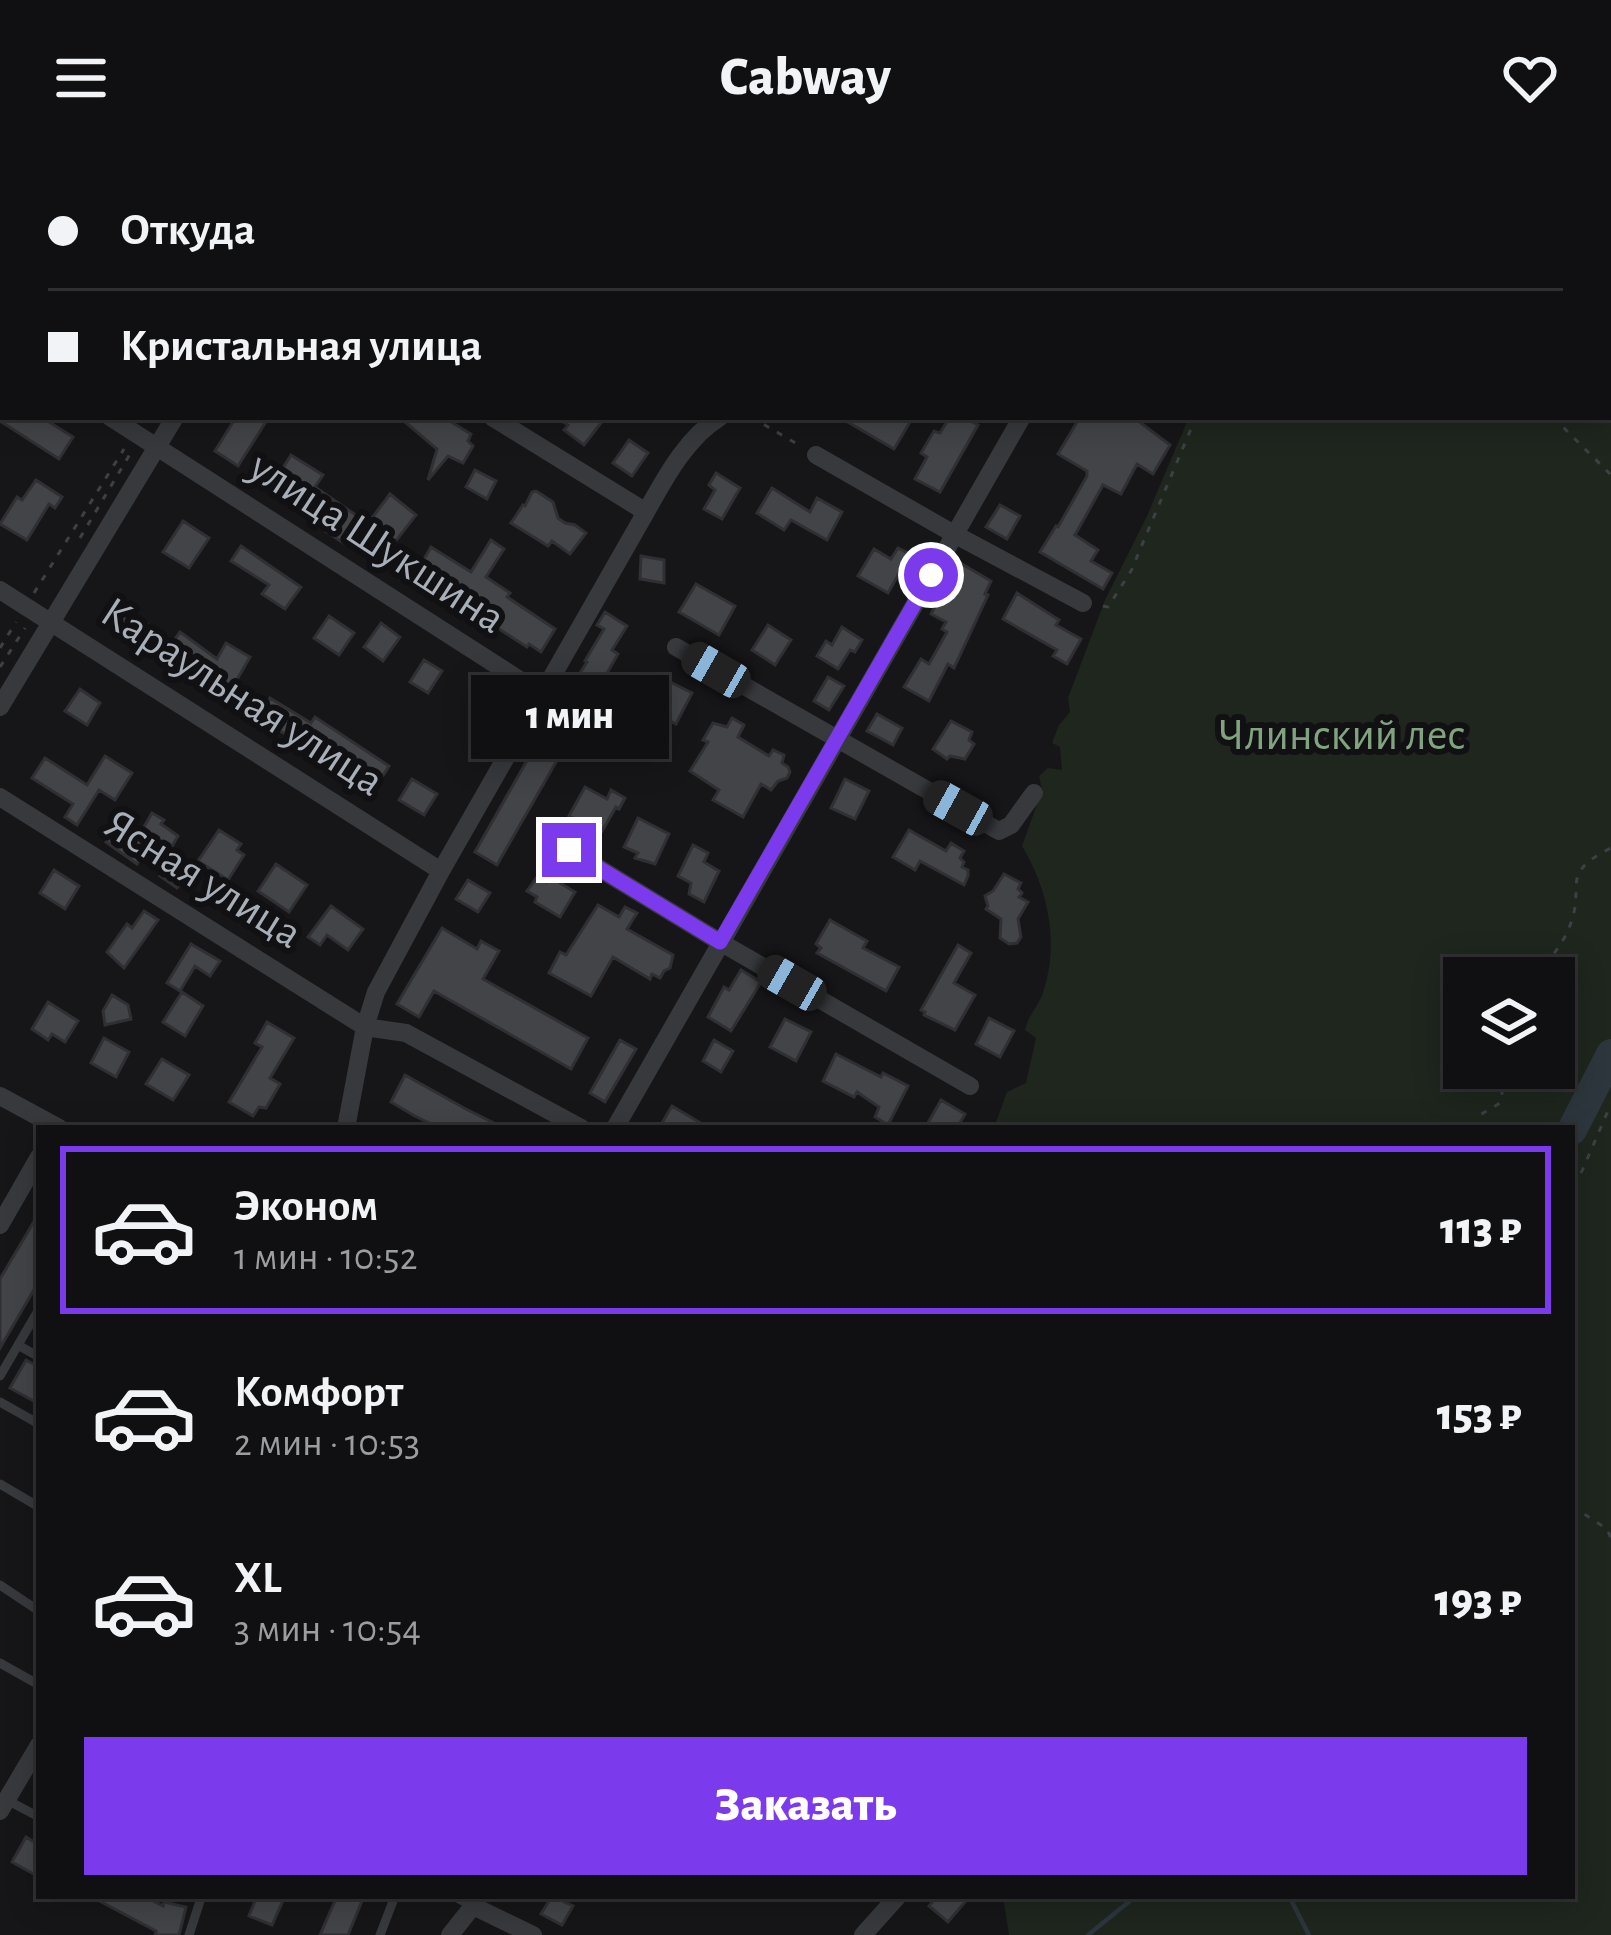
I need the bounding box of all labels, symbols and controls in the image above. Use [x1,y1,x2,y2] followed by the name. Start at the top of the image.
[48,45,114,111] icon: menu
[1497,45,1563,111] icon: heart
[720,51,891,105] text: Cabway
[120,208,255,253] text: Откуда
[120,324,482,369] text: Кристальная улица
[240,443,513,642] street label: улица Шукшина
[904,548,958,602] route start
[93,589,391,805] street label: Караульная улица
[676,636,756,704] car
[470,676,668,760] callout: 1 мин
[526,697,614,736] text: 1 мин
[1218,713,1466,758] park label: Члинский лес
[918,775,998,841] car
[97,801,309,957] street label: Ясная улица
[542,823,596,877] route end
[752,949,832,1017] car
[1443,957,1575,1089] map controls
[1443,957,1575,1089] button: layers
[90,1176,198,1284] icon: car
[234,1184,378,1229] text: Эконом
[1440,1207,1521,1252] text: 113 ₽
[234,1238,417,1277] text: 1 мин · 10:52
[90,1362,198,1470] icon: car
[234,1370,403,1415] text: Комфорт
[1437,1393,1521,1438] text: 153 ₽
[234,1424,420,1463] text: 2 мин · 10:53
[90,1548,198,1656] icon: car
[234,1556,282,1601] text: XL
[1435,1579,1521,1624] text: 193 ₽
[234,1610,421,1649] text: 3 мин · 10:54
[84,1737,1527,1875] button: Заказать

